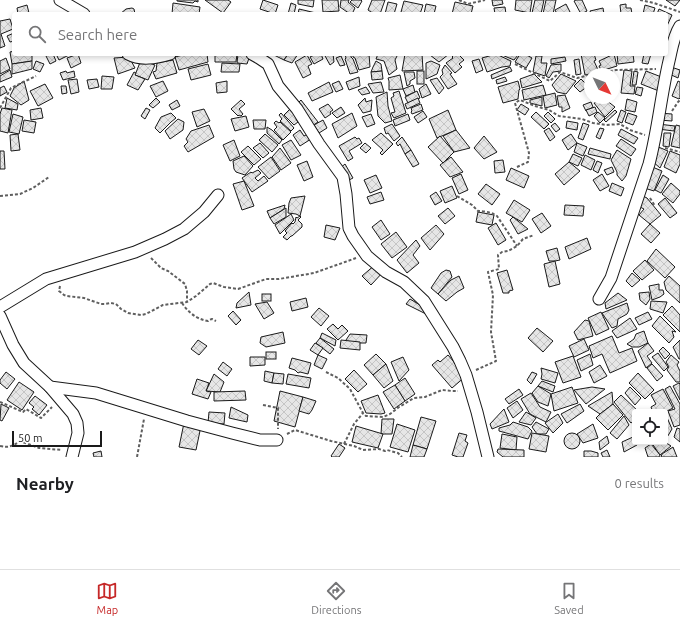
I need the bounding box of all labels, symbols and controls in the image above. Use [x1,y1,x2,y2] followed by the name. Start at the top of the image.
[12,12,668,56] search box
[26,23,48,45] icon: search
[58,26,137,43] text: Search here
[584,68,620,104] north arrow
[632,409,668,445] map controls
[632,409,668,445] button: locate
[12,429,102,448] scale bar
[18,432,42,444] text: 50 m
[16,474,74,493] text: Nearby
[614,476,664,490] text: 0 results
[96,580,118,616] tab: Map
[311,580,362,616] tab: Directions
[554,580,584,616] tab: Saved

